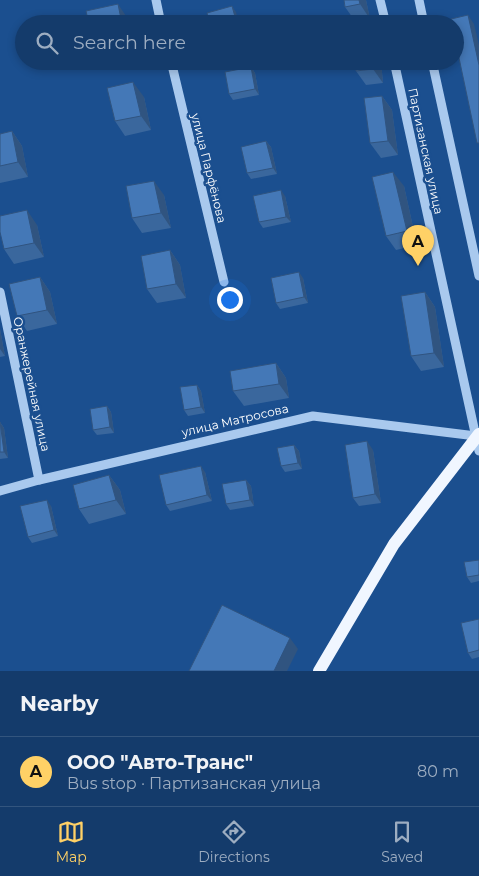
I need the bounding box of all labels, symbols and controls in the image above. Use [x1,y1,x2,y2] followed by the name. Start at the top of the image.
[15,15,464,70] search box
[33,29,61,57] icon: search
[73,31,186,54] text: Search here
[405,86,447,216] street label: Партизанская улица
[188,111,230,224] street label: улица Парфёнова
[402,225,434,266] pin: A
[217,287,243,313] your location
[10,315,54,453] street label: Оранжерейная улица
[179,400,290,440] street label: улица Матросова
[20,691,99,716] text: Nearby
[67,751,253,774] text: ООО "Авто-Транс"
[30,762,42,781] text: A
[417,762,459,781] text: 80 m
[67,774,321,793] text: Bus stop · Партизанская улица
[56,818,87,866] tab: Map
[198,818,270,866] tab: Directions
[381,818,423,866] tab: Saved

